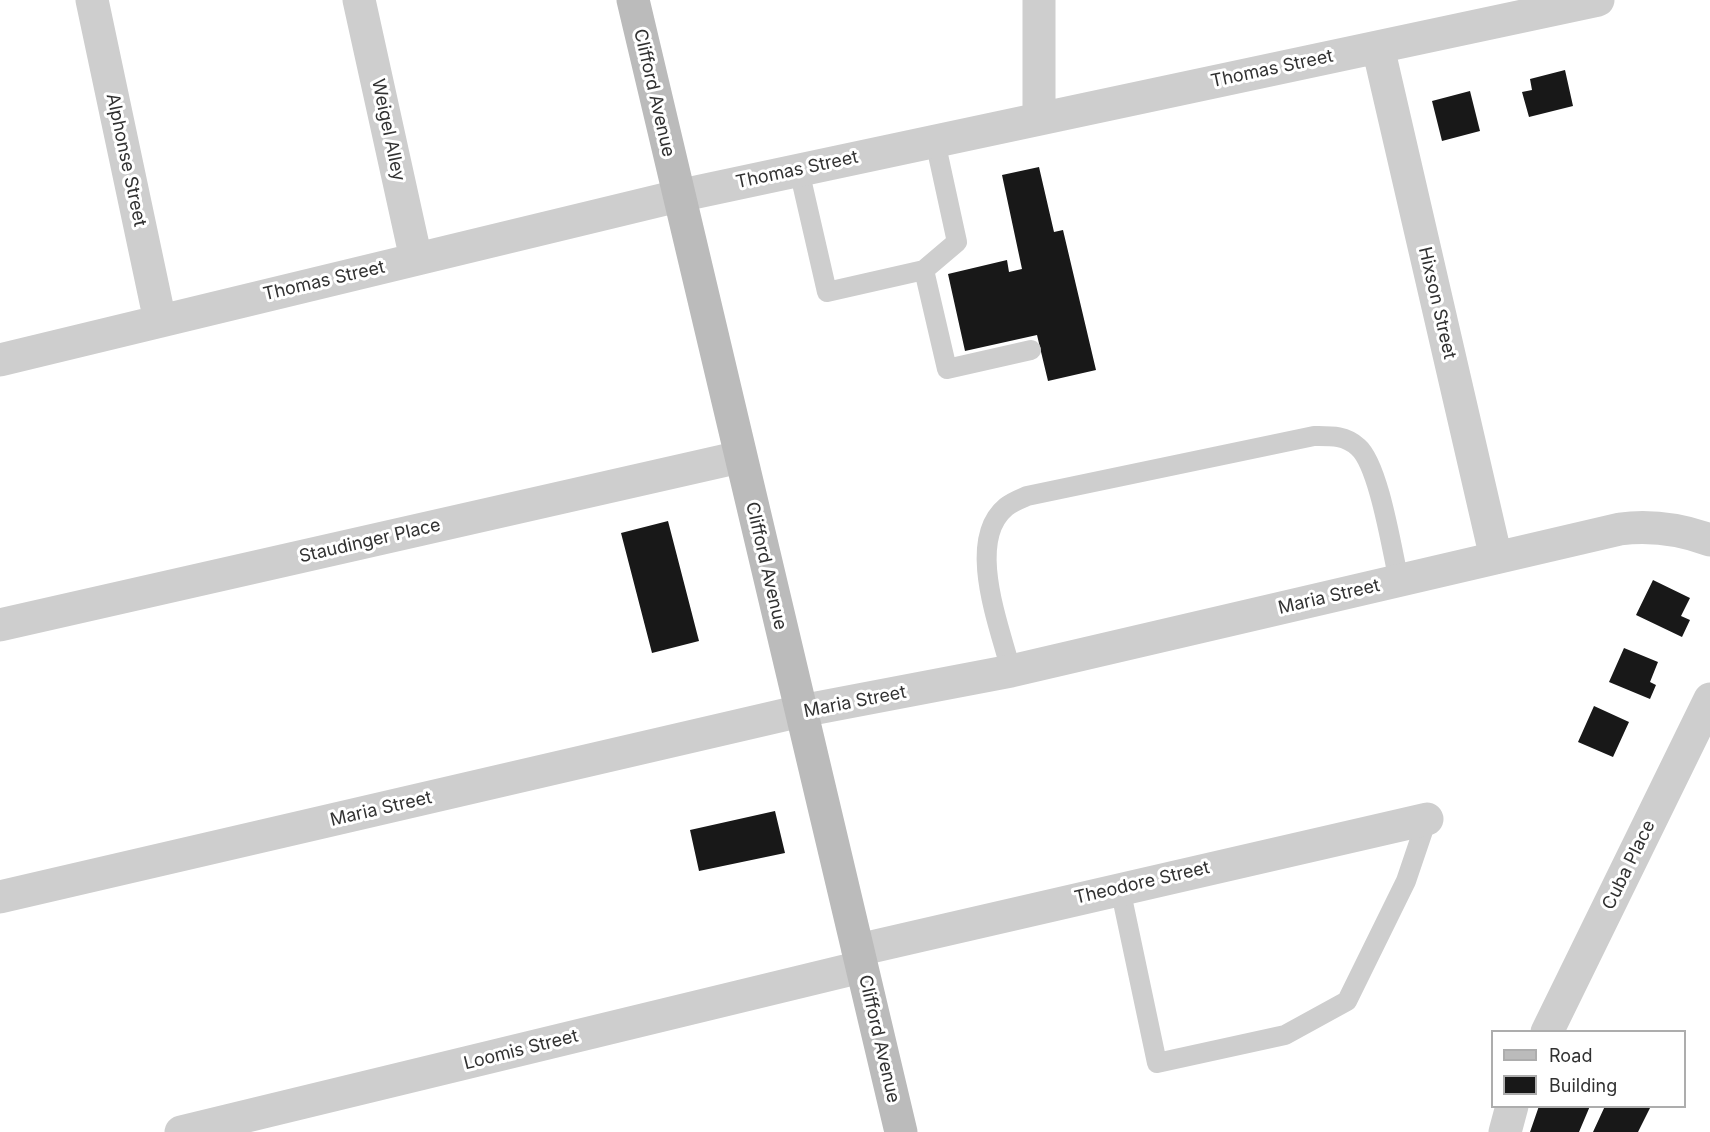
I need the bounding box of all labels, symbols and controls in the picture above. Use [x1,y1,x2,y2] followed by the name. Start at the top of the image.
[629,27,679,159] street label: Clifford Avenue
[1209,46,1335,92] street label: Thomas Street
[367,77,409,183] street label: Weigel Alley
[101,91,151,229] street label: Alphonse Street
[734,147,860,193] street label: Thomas Street
[1414,245,1460,361] street label: Hixson Street
[261,256,387,306] street label: Thomas Street
[741,500,791,632] street label: Clifford Avenue
[297,514,443,568] street label: Staudinger Place
[1276,575,1382,619] street label: Maria Street
[802,682,908,722] street label: Maria Street
[328,787,434,831] street label: Maria Street
[1598,817,1660,913] street label: Cuba Place
[1072,857,1212,909] street label: Theodore Street
[854,973,904,1105] street label: Clifford Avenue
[462,1025,580,1075] street label: Loomis Street
[1491,1030,1686,1108] legend
[1549,1045,1592,1066] text: Road
[1549,1075,1617,1096] text: Building

